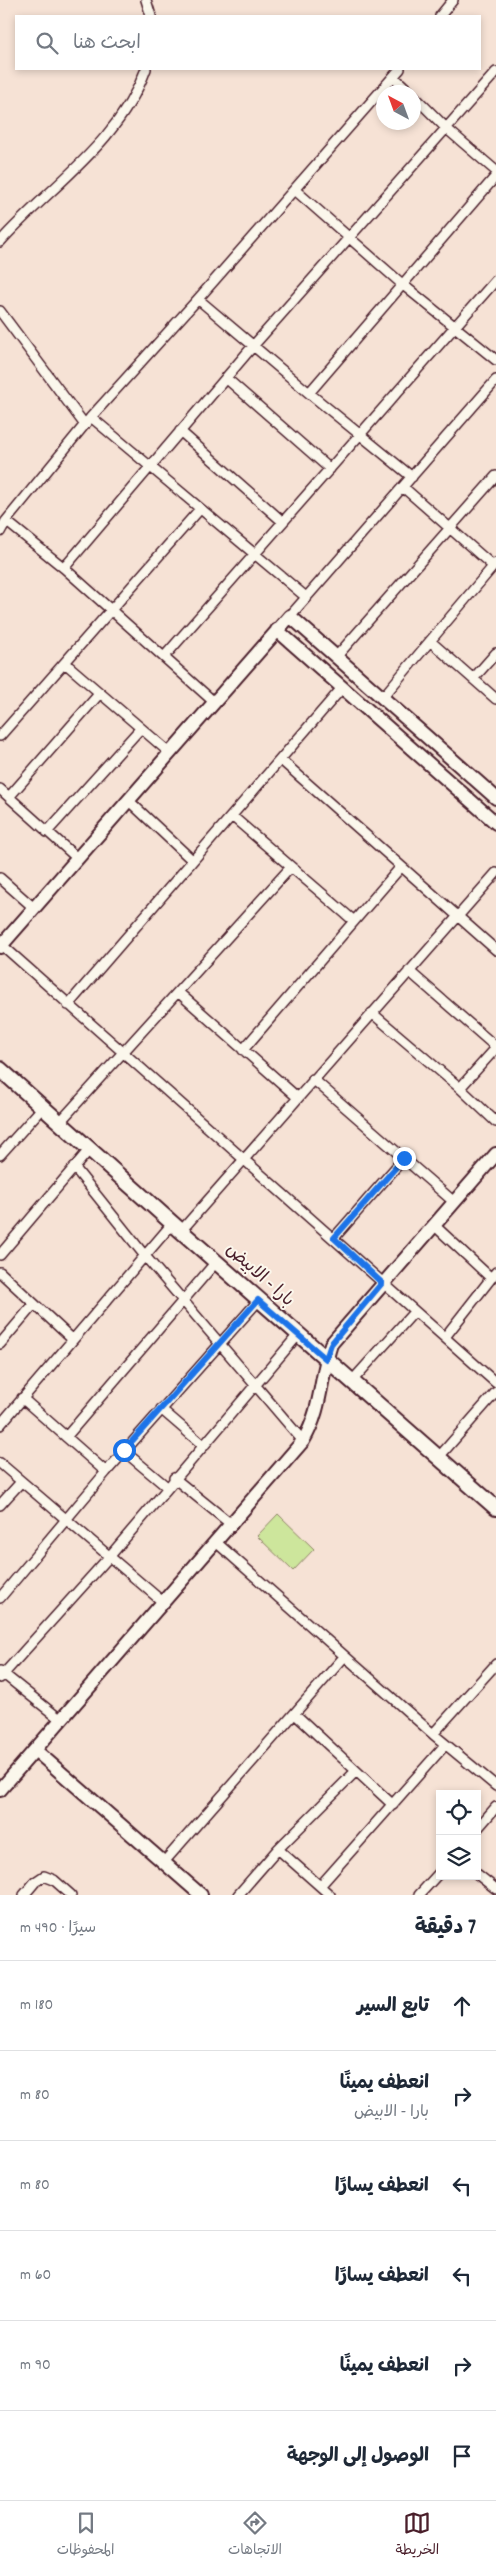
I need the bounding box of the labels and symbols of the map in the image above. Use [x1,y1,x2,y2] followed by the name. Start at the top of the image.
[376,85,421,130] north arrow
[393,1147,416,1170] route end
[219,1238,299,1314] street label: بارا - الابيض
[113,1439,136,1462] route start

